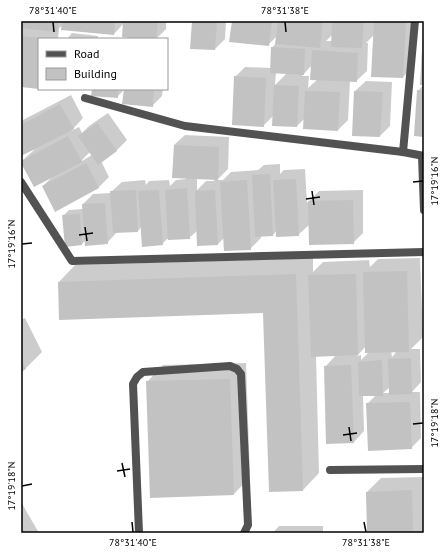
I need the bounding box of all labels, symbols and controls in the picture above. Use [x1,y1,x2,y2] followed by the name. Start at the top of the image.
[29,4,77,17] text: 78°31'40"E
[261,4,309,17] text: 78°31'38"E
[38,38,168,90] legend
[74,46,99,61] text: Road
[74,66,117,81] text: Building
[428,156,441,206] text: 17°19'16"N
[5,219,18,269] text: 17°19'16"N
[428,398,441,448] text: 17°19'18"N
[5,461,18,511] text: 17°19'18"N
[109,536,157,549] text: 78°31'40"E
[342,536,390,549] text: 78°31'38"E

